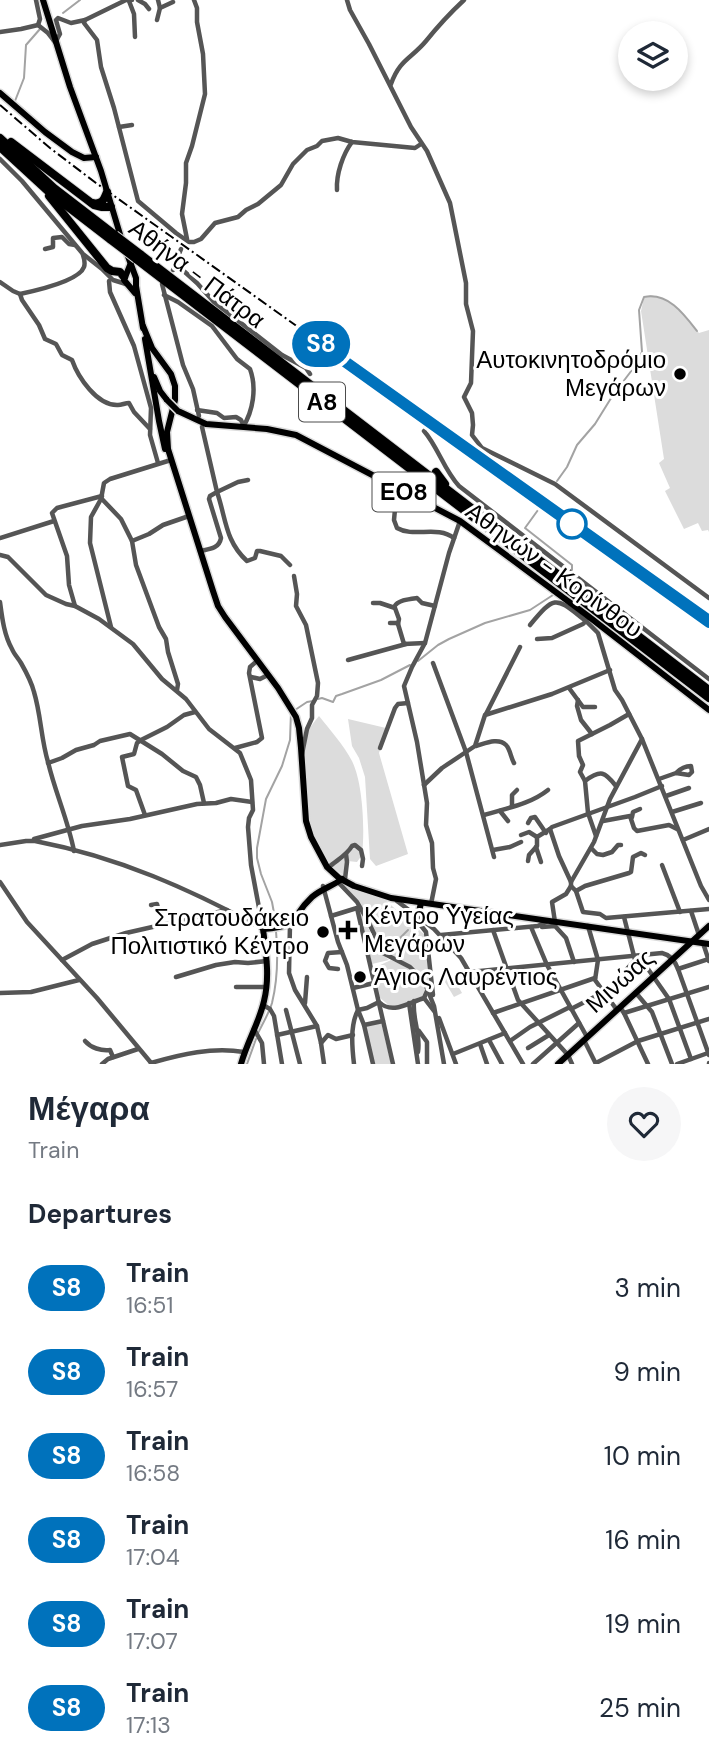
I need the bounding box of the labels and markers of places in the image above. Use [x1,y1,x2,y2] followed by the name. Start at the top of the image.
[476,344,666,403] place label: Αυτοκινητοδρόμιο Μεγάρων
[672,366,688,382] marker: Αυτοκινητοδρόμιο Μεγάρων
[557,509,587,539] unlabelled marker
[364,900,514,959] place label: Κέντρο Υγείας Μεγάρων
[110,902,309,961] place label: Στρατουδάκειο Πολιτιστικό Κέντρο
[338,920,358,940] marker: Κέντρο Υγείας Μεγάρων
[315,924,331,940] marker: Στρατουδάκειο Πολιτιστικό Κέντρο
[374,961,557,992] place label: Άγιος Λαυρέντιος
[352,969,368,985] marker: Άγιος Λαυρέντιος

